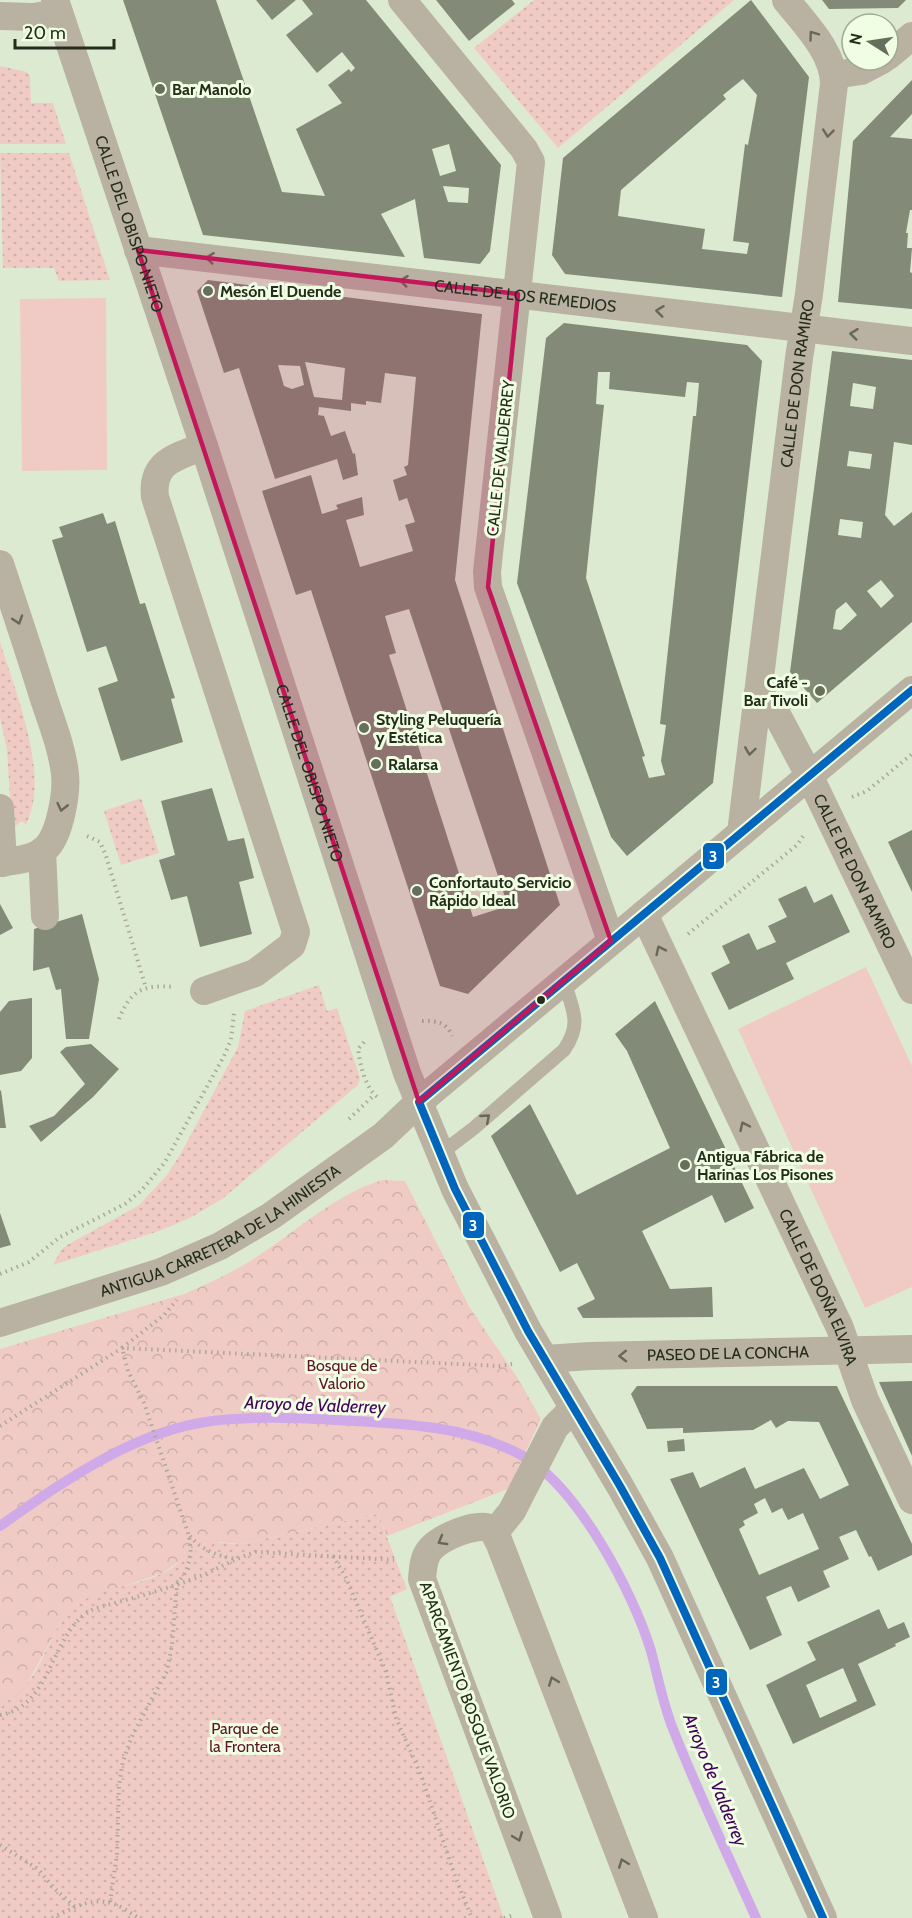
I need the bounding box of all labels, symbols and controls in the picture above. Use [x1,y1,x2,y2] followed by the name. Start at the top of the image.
[15,12,114,50] scale bar
[840,12,900,72] north arrow
[24,22,66,44] text: 20 m
[809,31,820,42] one-way arrow
[845,31,866,46] text: N
[172,80,251,99] place label: Bar Manolo
[153,82,167,96] marker: Bar Manolo
[823,129,835,138] one-way arrow
[91,133,168,315] street label: CALLE DEL OBISPO NIETO
[206,252,215,265] one-way arrow
[399,275,409,288] one-way arrow
[433,276,617,316] street label: CALLE DE LOS REMEDIOS
[220,282,341,301] place label: Mesón El Duende
[201,284,215,298] marker: Mesón El Duende
[777,298,818,469] street label: CALLE DE DON RAMIRO
[656,305,665,318] one-way arrow
[849,328,858,340] one-way arrow
[483,378,518,537] street label: CALLE DE VALDERREY
[11,614,24,625] one-way arrow
[744,673,808,710] place label: Café - Bar Tivoli
[272,682,347,864] street label: CALLE DEL OBISPO NIETO
[813,684,827,698] marker: Café - Bar Tivoli
[376,710,502,747] place label: Styling Peluquería y Estética
[357,721,371,735] marker: Styling Peluquería y Estética
[745,746,757,755] one-way arrow
[388,755,438,774] place label: Ralarsa
[369,757,383,771] marker: Ralarsa
[809,791,900,952] street label: CALLE DE DON RAMIRO
[56,802,69,812] one-way arrow
[702,842,725,870] line badge: 3
[709,847,717,866] text: 3
[429,873,572,910] place label: Confortauto Servicio Rápido Ideal
[410,884,424,898] marker: Confortauto Servicio Rápido Ideal
[655,945,667,956] one-way arrow
[535,994,547,1006] unlabelled marker
[479,1114,490,1125] one-way arrow
[739,1121,751,1132] one-way arrow
[697,1147,833,1184] place label: Antigua Fábrica de Harinas Los Pisones
[678,1158,692,1172] marker: Antigua Fábrica de Harinas Los Pisones
[97,1161,344,1301] street label: ANTIGUA CARRETERA DE LA HINIESTA
[775,1206,861,1368] street label: CALLE DE DOÑA ELVIRA
[462,1211,485,1239] line badge: 3
[469,1216,477,1235] text: 3
[647,1342,809,1365] street label: PASEO DE LA CONCHA
[618,1349,627,1362] one-way arrow
[306,1356,378,1393] park label: Bosque de Valorio
[243,1392,387,1418] water label: Arroyo de Valderrey
[438,1534,448,1545] one-way arrow
[416,1579,519,1821] street label: APARCAMIENTO BOSQUE VALORIO
[705,1668,728,1696] line badge: 3
[712,1673,720,1692] text: 3
[548,1676,560,1687] one-way arrow
[678,1709,752,1850] water label: Arroyo de Valderrey
[209,1719,281,1756] park label: Parque de la Frontera
[511,1831,523,1842] one-way arrow
[618,1859,630,1870] one-way arrow

